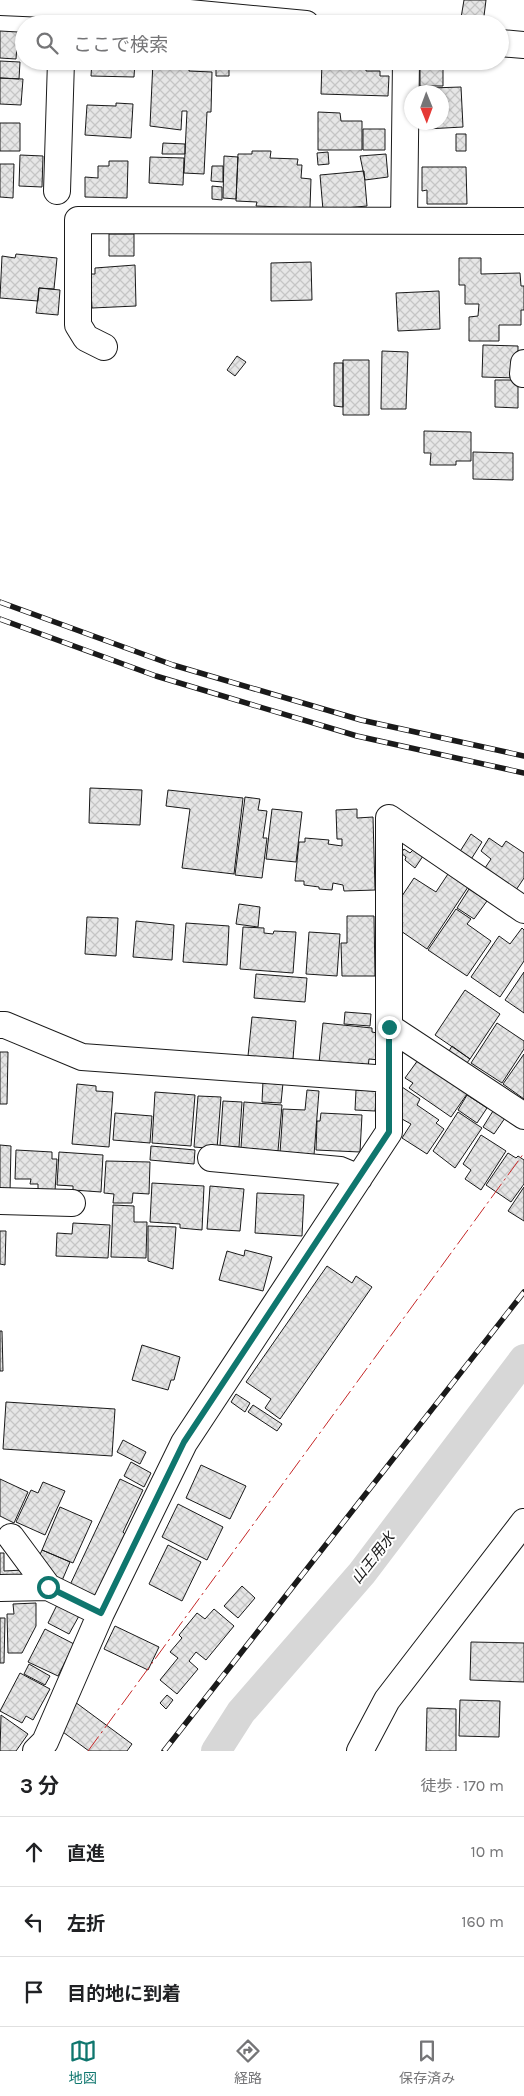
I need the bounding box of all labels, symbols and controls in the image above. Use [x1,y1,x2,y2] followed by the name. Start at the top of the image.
[15,15,509,70] search box
[33,29,61,57] icon: search
[73,34,168,56] text: ここで検索
[404,85,449,130] north arrow
[378,1016,401,1039] route end
[347,1527,400,1587] water label: 山王用水
[37,1576,60,1599] route start
[20,1774,59,1798] text: 3 分
[420,1776,504,1795] text: 徒歩 · 170 m
[20,1838,48,1866] icon: ahead
[470,1842,504,1861] text: 10 m
[67,1843,105,1865] text: 直進
[20,1908,48,1936] icon: left
[461,1912,504,1931] text: 160 m
[67,1913,105,1935] text: 左折
[20,1978,48,2006] icon: arrive
[67,1983,181,2005] text: 目的地に到着
[69,2037,97,2087] tab: 地図
[234,2037,262,2087] tab: 経路
[399,2037,455,2087] tab: 保存済み

